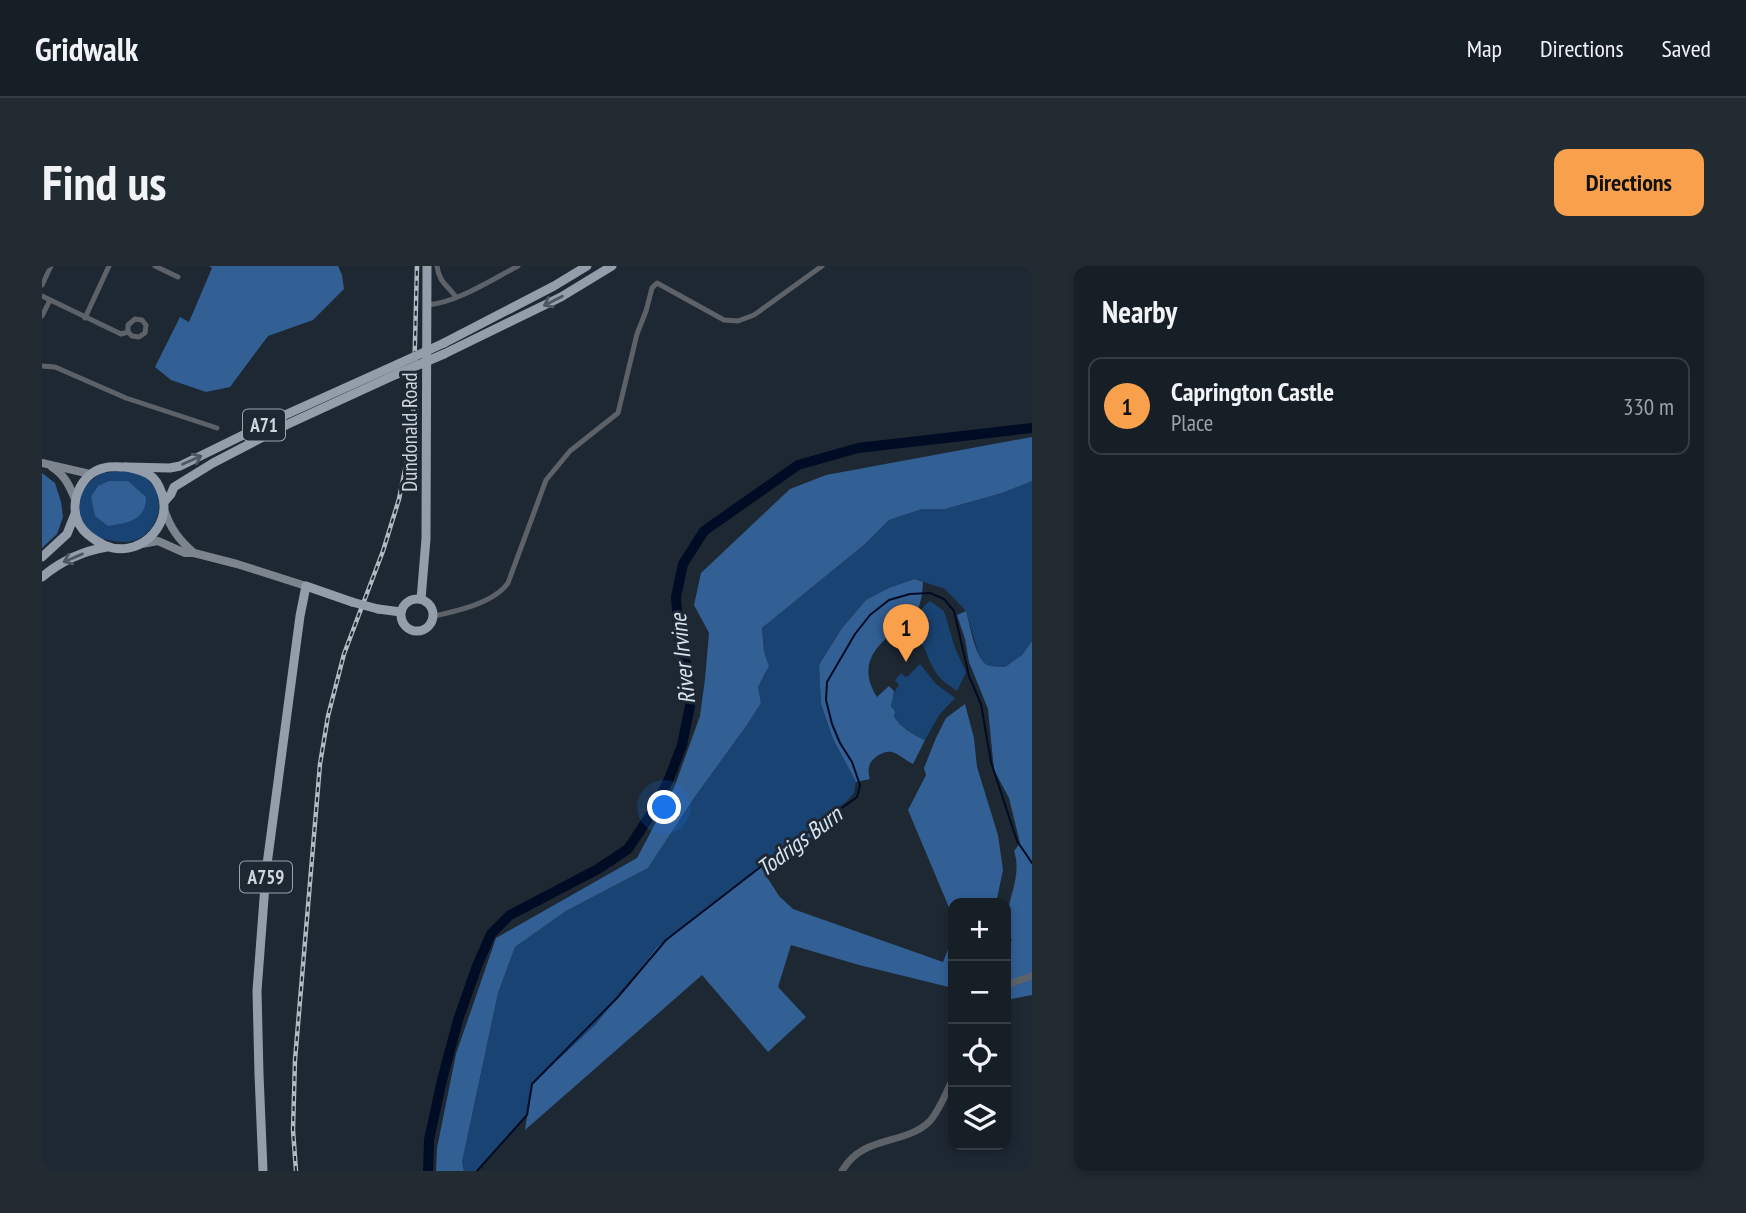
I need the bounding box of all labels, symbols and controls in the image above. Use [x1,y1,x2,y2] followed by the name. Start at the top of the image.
[35,27,138,70] text: Gridwalk
[1467,33,1502,64] text: Map
[1540,33,1624,64] text: Directions
[1662,33,1711,64] text: Saved
[1554,149,1704,216] button: Directions
[42,150,166,214] text: Find us
[1102,292,1177,331] text: Nearby
[543,294,564,308] one-way arrow
[396,372,423,492] street label: Dundonald Road
[1171,375,1334,408] text: Caprington Castle
[1122,392,1133,421] text: 1
[1623,392,1674,421] text: 330 m
[1171,408,1213,437] text: Place
[243,410,285,440] road number: A71
[181,453,203,466] one-way arrow
[63,552,85,565] one-way arrow
[883,604,929,662] pin: 1
[663,611,701,706] water label: River Irvine
[647,790,681,824] your location
[751,799,849,882] water label: Todrigs Burn
[240,862,292,892] road number: A759
[948,898,1011,1150] map controls
[948,898,1011,961] button: +
[948,961,1011,1024] button: −
[948,1024,1011,1087] button: locate
[948,1087,1011,1150] button: layers

